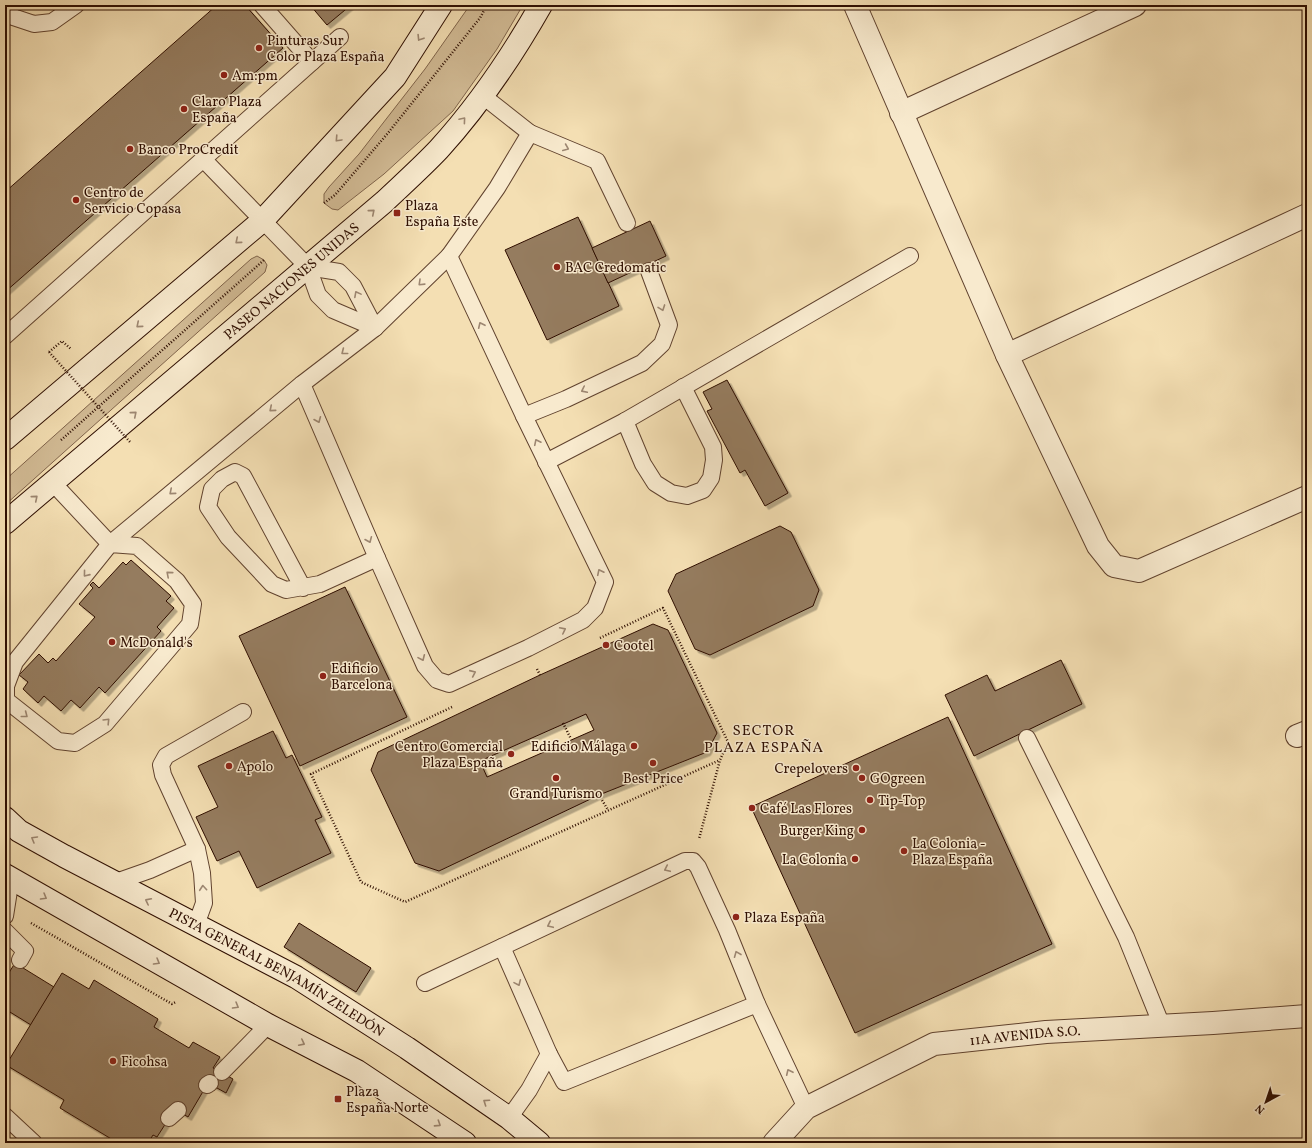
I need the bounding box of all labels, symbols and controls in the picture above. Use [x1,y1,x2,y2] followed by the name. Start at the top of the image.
[267,32,385,67] place label: Pinturas Sur Color Plaza España
[417,34,425,41] one-way arrow
[254,43,264,53] marker: Pinturas Sur Color Plaza España
[232,67,278,86] place label: Am:pm
[219,70,229,80] marker: Am:pm
[192,93,262,128] place label: Claro Plaza España
[179,104,189,114] marker: Claro Plaza España
[459,117,466,124] one-way arrow
[336,134,343,141] one-way arrow
[138,141,239,160] place label: Banco ProCredit
[562,143,570,151] one-way arrow
[125,144,135,154] marker: Banco ProCredit
[84,184,181,219] place label: Centro de Servicio Copasa
[71,195,81,205] marker: Centro de Servicio Copasa
[405,197,479,232] place label: Plaza España Este
[392,208,402,218] marker: Plaza España Este
[368,210,375,217] one-way arrow
[220,219,364,345] street label: PASEO NACIONES UNIDAS
[235,237,242,244] one-way arrow
[565,259,666,278] place label: BAC Credomatic
[552,262,562,272] marker: BAC Credomatic
[418,278,426,286] one-way arrow
[354,291,361,298] one-way arrow
[658,304,666,311] one-way arrow
[136,321,143,328] one-way arrow
[478,321,486,329] one-way arrow
[341,347,348,354] one-way arrow
[580,385,588,393] one-way arrow
[270,405,277,412] one-way arrow
[130,411,137,418] one-way arrow
[313,417,321,424] one-way arrow
[534,439,542,447] one-way arrow
[170,488,177,495] one-way arrow
[30,495,38,502] one-way arrow
[364,536,372,543] one-way arrow
[597,569,604,576] one-way arrow
[83,570,90,577] one-way arrow
[166,571,174,578] one-way arrow
[559,627,566,635] one-way arrow
[120,634,193,653] place label: McDonald's
[107,637,117,647] marker: McDonald's
[614,637,654,656] place label: Cootel
[601,640,611,650] marker: Cootel
[417,654,425,662] one-way arrow
[331,660,392,695] place label: Edificio Barcelona
[468,670,476,678] one-way arrow
[318,671,328,681] marker: Edificio Barcelona
[21,710,28,717] one-way arrow
[103,718,110,726] one-way arrow
[704,721,824,759] district label: SECTOR PLAZA ESPAÑA
[395,738,503,773] place label: Centro Comercial Plaza España
[531,738,626,757] place label: Edificio Málaga
[629,741,639,751] marker: Edificio Málaga
[506,749,516,759] marker: Centro Comercial Plaza España
[237,758,273,777] place label: Apolo
[648,758,658,768] marker: Best Price
[774,760,848,779] place label: Crepelovers
[224,761,234,771] marker: Apolo
[851,763,861,773] marker: Crepelovers
[623,770,683,789] place label: Best Price
[870,770,925,789] place label: GOgreen
[551,773,561,783] marker: Grand Turismo
[857,773,867,783] marker: GOgreen
[509,785,603,804] place label: Grand Turismo
[878,792,925,811] place label: Tip-Top
[865,795,875,805] marker: Tip-Top
[760,800,852,819] place label: Café Las Flores
[747,803,757,813] marker: Café Las Flores
[780,822,854,841] place label: Burger King
[857,825,867,835] marker: Burger King
[912,835,993,870] place label: La Colonia - Plaza España
[31,837,38,844] one-way arrow
[899,846,909,856] marker: La Colonia - Plaza España
[782,851,847,870] place label: La Colonia
[850,854,860,864] marker: La Colonia
[664,864,672,872] one-way arrow
[199,885,208,891] one-way arrow
[40,893,47,900] one-way arrow
[145,898,153,906] one-way arrow
[165,904,387,1042] street label: PISTA GENERAL BENJAMÍN ZELEDÓN
[744,909,825,928] place label: Plaza España
[731,912,741,922] marker: Plaza España
[546,920,554,928] one-way arrow
[733,950,741,957] one-way arrow
[153,957,160,964] one-way arrow
[513,978,521,986] one-way arrow
[232,1002,239,1009] one-way arrow
[969,1022,1081,1051] street label: 11A AVENIDA S.O.
[298,1038,306,1045] one-way arrow
[121,1053,168,1072] place label: Ficohsa
[108,1056,118,1066] marker: Ficohsa
[786,1069,794,1077] one-way arrow
[1246,1082,1286,1122] north arrow
[346,1083,429,1118] place label: Plaza España Norte
[333,1094,343,1104] marker: Plaza España Norte
[484,1100,491,1107] one-way arrow
[1253,1100,1268,1117] text: N
[433,1119,440,1126] one-way arrow

